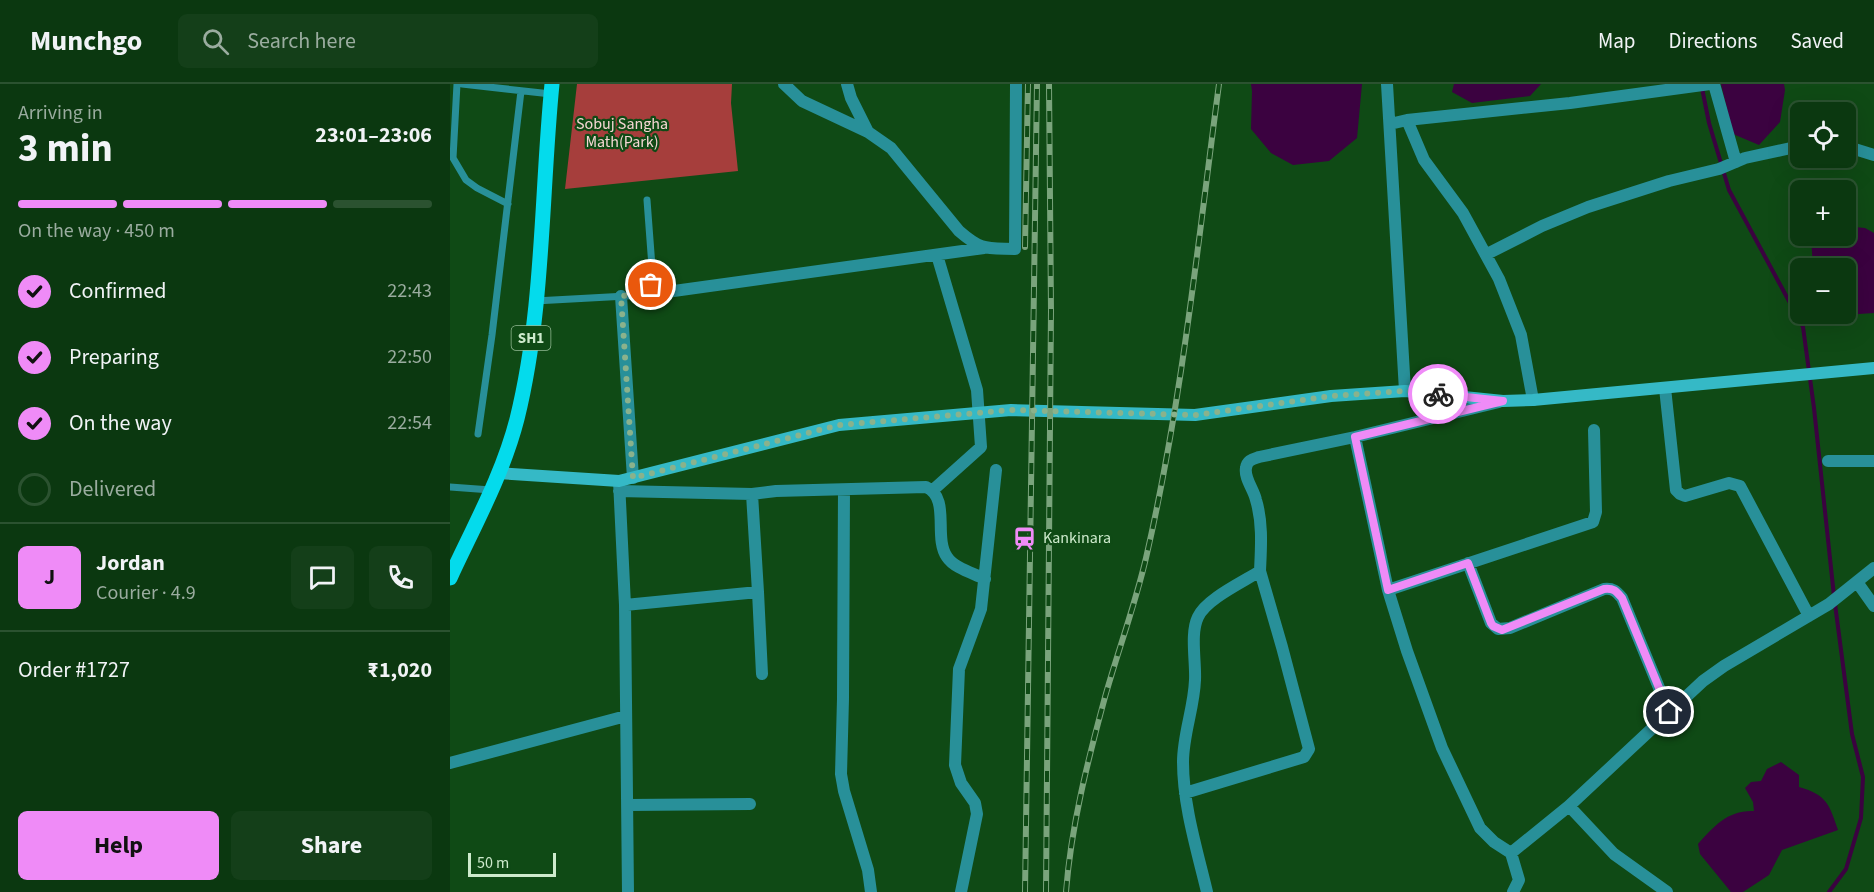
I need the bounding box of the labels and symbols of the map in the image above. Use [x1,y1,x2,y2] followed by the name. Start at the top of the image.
[576,113,668,153] park label: Sobuj Sangha Math(Park)
[625,259,676,310] pin
[512,326,550,350] road number: SH1
[1408,364,1468,424] courier
[1012,525,1038,551] station icon: Kankinara
[1043,527,1111,549] place label: Kankinara
[1643,686,1694,737] pin
[468,850,556,878] scale bar

